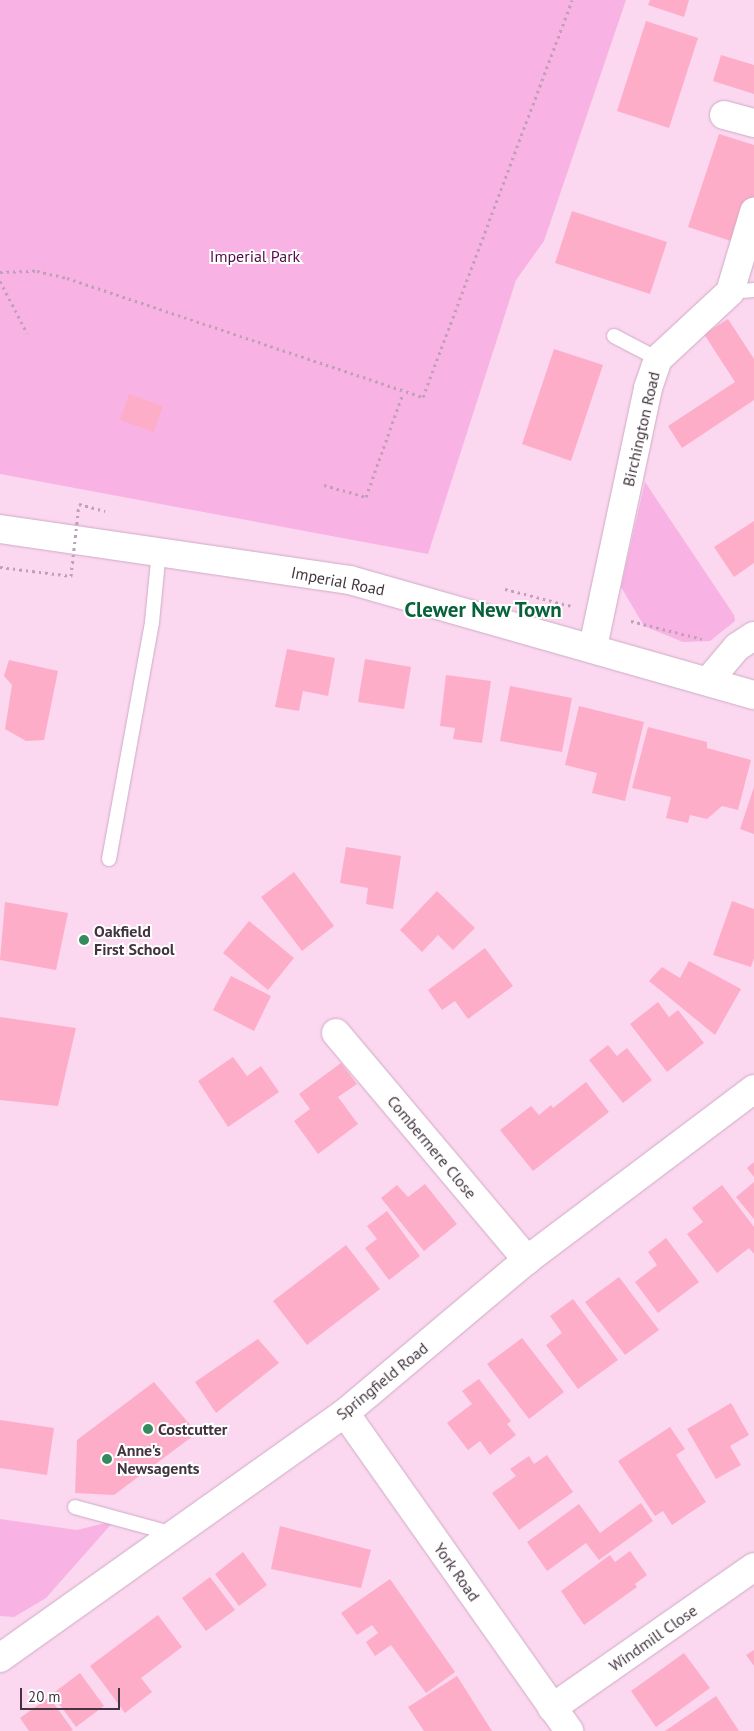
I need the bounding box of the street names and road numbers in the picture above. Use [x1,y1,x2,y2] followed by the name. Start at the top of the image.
[618,370,664,488] street label: Birchington Road
[290,563,386,599] street label: Imperial Road
[383,1092,481,1202] street label: Combermere Close
[332,1338,432,1424] street label: Springfield Road
[430,1539,484,1605] street label: York Road
[605,1601,701,1675] street label: Windmill Close

